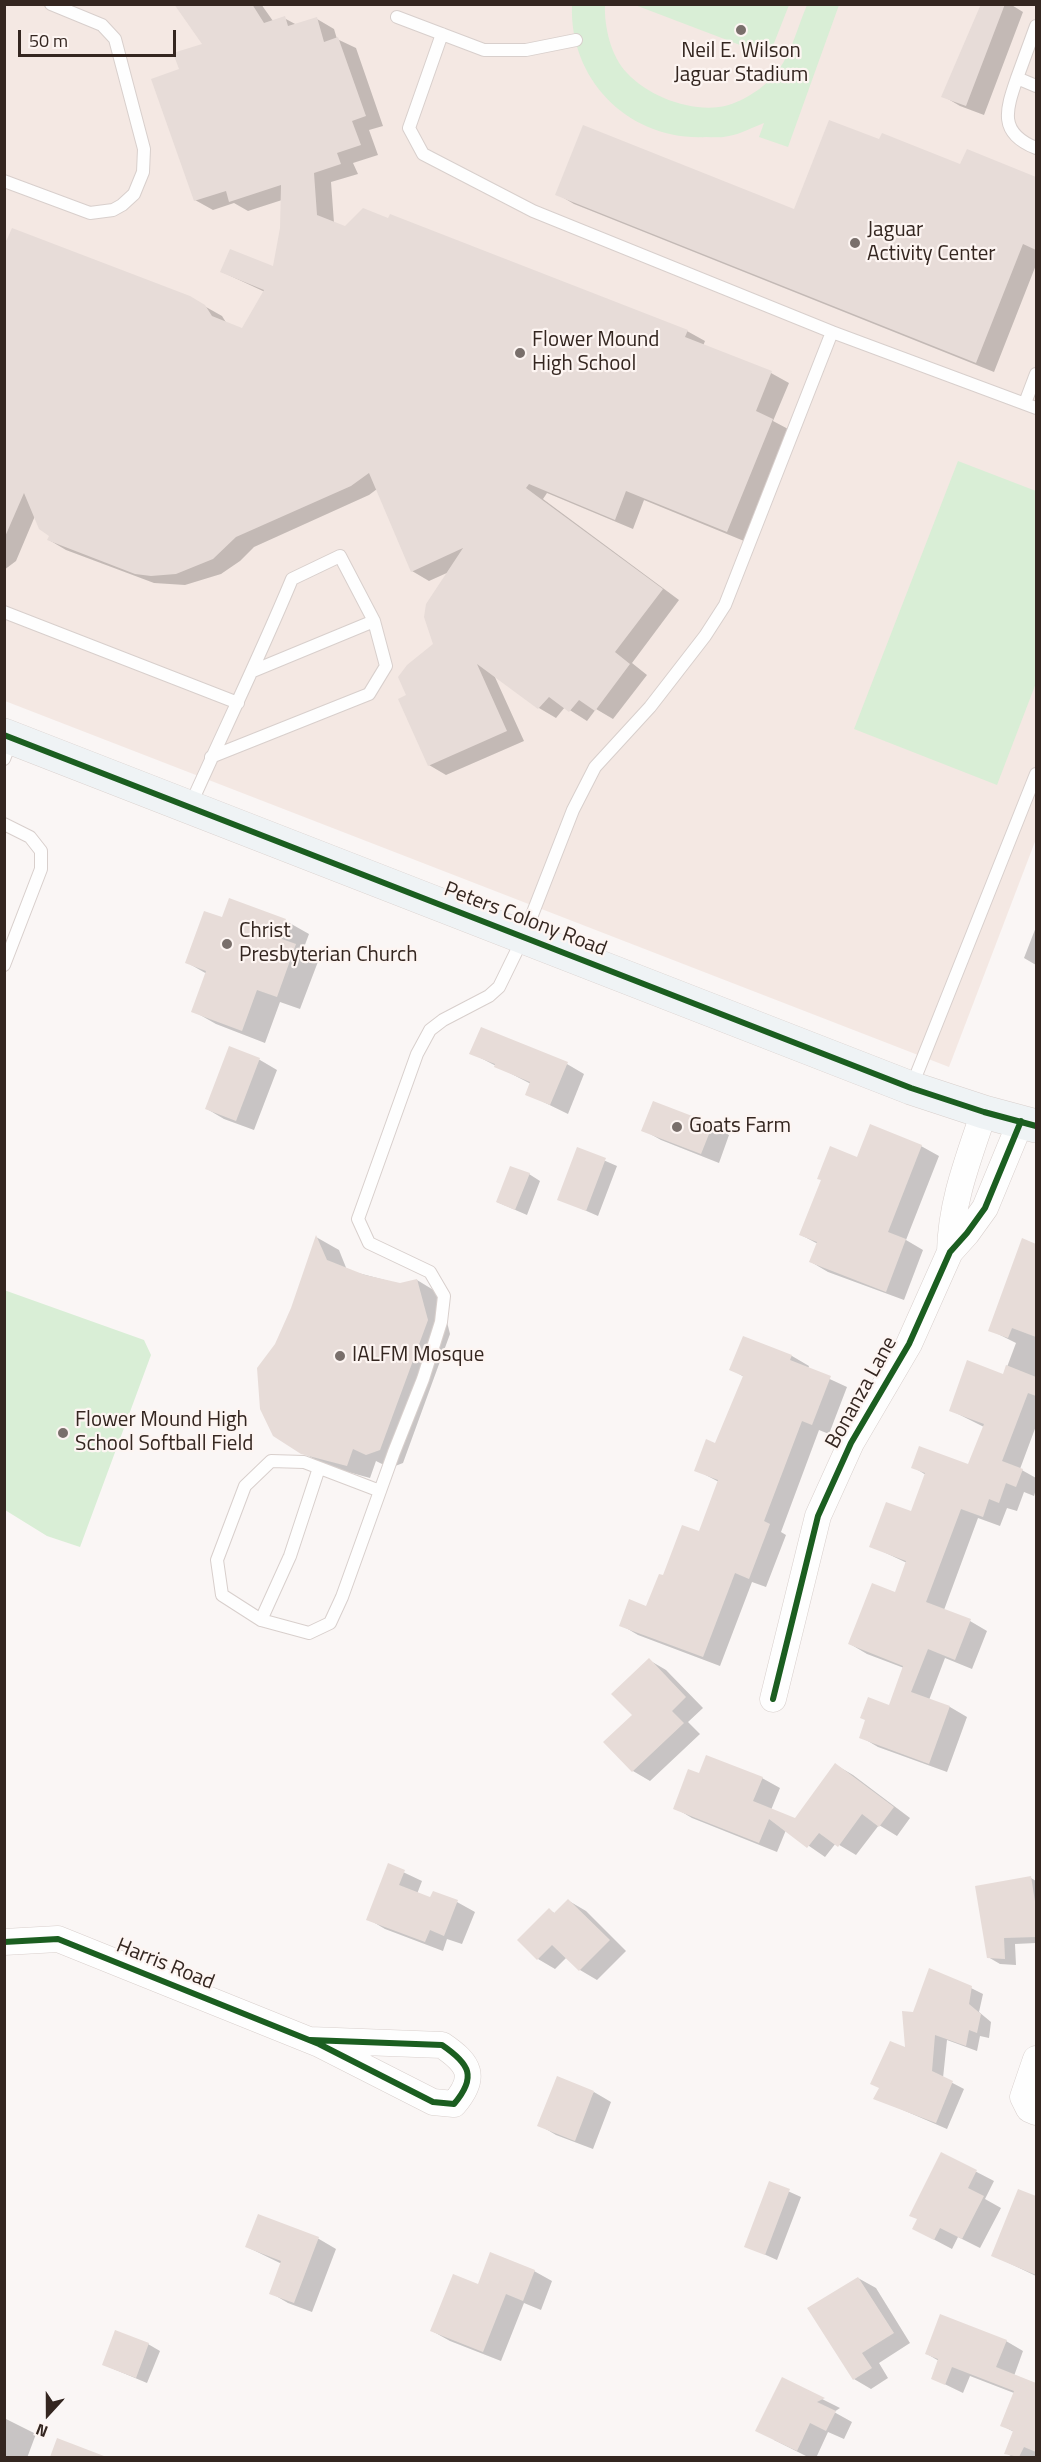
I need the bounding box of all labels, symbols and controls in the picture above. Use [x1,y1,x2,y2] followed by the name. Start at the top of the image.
[21,18,178,56] scale bar
[734,23,748,37] marker: Neil E. Wilson Jaguar Stadium
[29,27,68,54] text: 50 m
[674,39,808,89] place label: Neil E. Wilson Jaguar Stadium
[867,218,996,268] place label: Jaguar Activity Center
[848,236,862,250] marker: Jaguar Activity Center
[532,328,659,378] place label: Flower Mound High School
[513,346,527,360] marker: Flower Mound High School
[440,877,610,963] street label: Peters Colony Road
[239,919,417,969] place label: Christ Presbyterian Church
[220,937,234,951] marker: Christ Presbyterian Church
[689,1114,791,1140] place label: Goats Farm
[670,1120,684,1134] marker: Goats Farm
[821,1333,903,1453] street label: Bonanza Lane
[352,1343,484,1369] place label: IALFM Mosque
[333,1349,347,1363] marker: IALFM Mosque
[75,1408,253,1458] place label: Flower Mound High School Softball Field
[56,1426,70,1440] marker: Flower Mound High School Softball Field
[112,1934,218,1996] street label: Harris Road
[18,2384,78,2444] north arrow
[32,2418,51,2444] text: N

